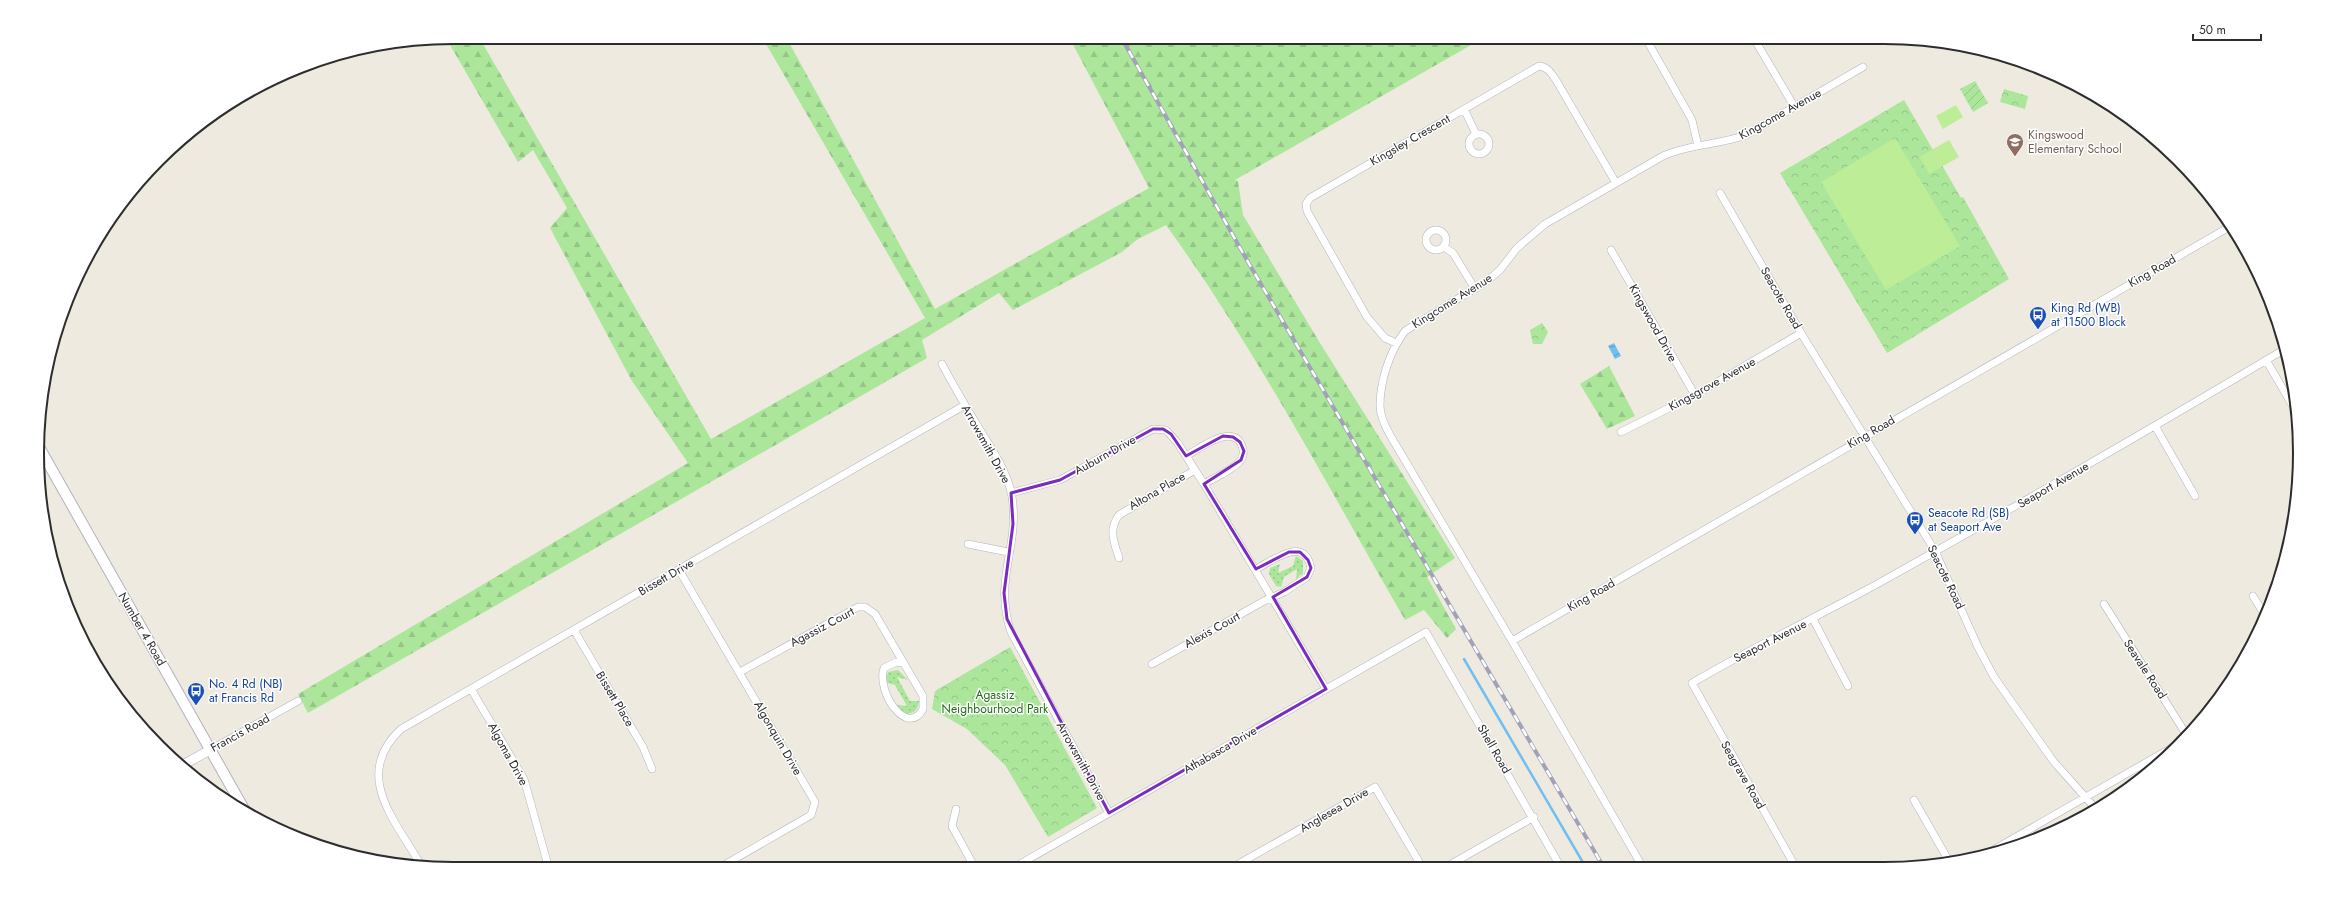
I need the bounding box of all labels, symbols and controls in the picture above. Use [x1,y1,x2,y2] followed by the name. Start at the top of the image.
[2193,16,2261,42] scale bar
[2199,21,2226,39] text: 50 m
[1735,84,1825,144] street label: Kingcome Avenue
[1367,110,1453,170] street label: Kingsley Crescent
[2028,126,2122,158] place label: Kingswood Elementary School
[2005,132,2025,157] school or university icon: Kingswood Elementary School
[2125,250,2179,292] street label: King Road
[1756,263,1806,333] street label: Seacote Road
[1408,269,1496,333] street label: Kingcome Avenue
[1624,281,1682,365] street label: Kingswood Drive
[2051,299,2127,331] place label: King Rd (WB) at 11500 Block
[2028,305,2048,330] bus stop icon: King Rd (WB) at 11500 Block
[1665,353,1759,415] street label: Kingsgrove Avenue
[957,401,1015,487] street label: Arrowsmith Drive
[1844,411,1898,453] street label: King Road
[1071,431,1139,479] street label: Auburn Drive
[2014,457,2092,513] street label: Seaport Avenue
[1125,468,1189,514] street label: Altona Place
[1928,504,2009,536] place label: Seacote Rd (SB) at Seaport Ave
[1905,510,1925,535] bus stop icon: Seacote Rd (SB) at Seaport Ave
[1923,542,1969,612] street label: Seacote Road
[635,554,697,600] street label: Bissett Drive
[1564,574,1618,616] street label: King Road
[114,589,170,669] street label: Number 4 Road
[787,602,857,651] street label: Agassiz Court
[1181,607,1243,653] street label: Alexis Court
[1730,615,1810,667] street label: Seaport Avenue
[2119,636,2171,702] street label: Seavale Road
[591,668,639,730] street label: Bissett Place
[209,675,283,707] place label: No. 4 Rd (NB) at Francis Rd
[186,681,206,706] bus stop icon: No. 4 Rd (NB) at Francis Rd
[942,686,1049,718] park label: Agassiz Neighbourhood Park
[749,697,807,779] street label: Algonquin Drive
[207,709,273,757] street label: Francis Road
[1052,718,1110,804] street label: Arrowsmith Drive
[483,719,533,789] street label: Algoma Drive
[1473,721,1515,777] street label: Shell Road
[1180,722,1260,778] street label: Athabasca Drive
[1716,738,1770,812] street label: Seagrave Road
[1296,783,1372,837] street label: Anglesea Drive

